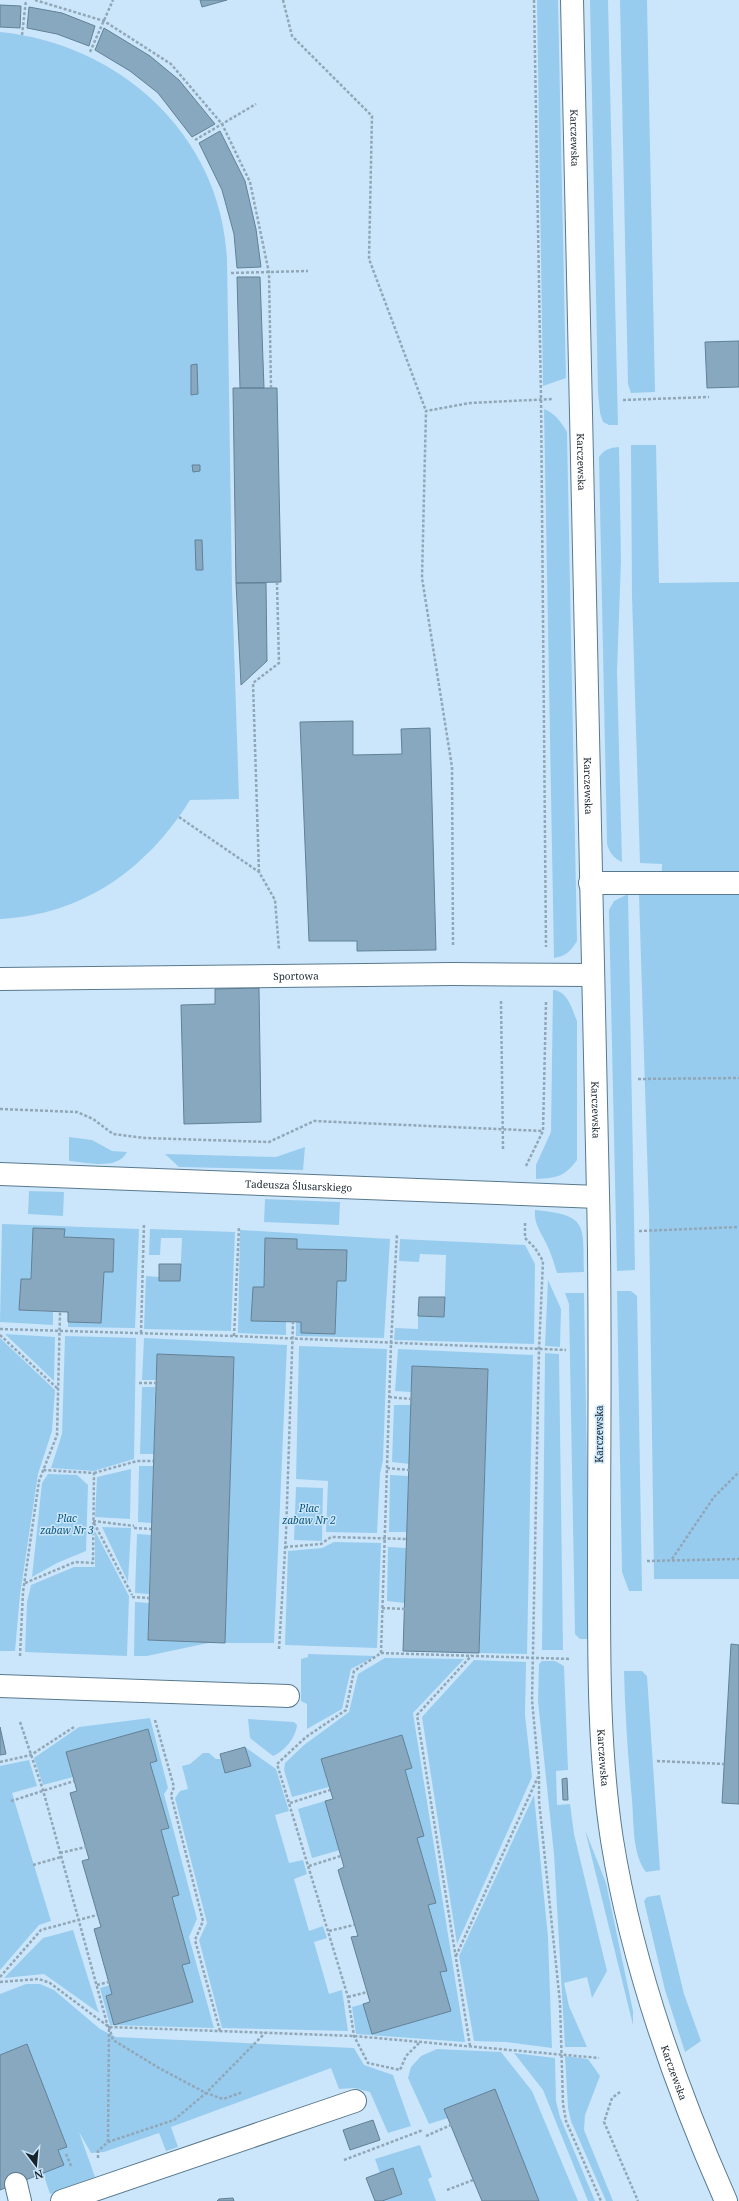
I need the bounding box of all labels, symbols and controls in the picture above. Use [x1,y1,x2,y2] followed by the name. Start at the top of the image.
[567,109,582,167] street label: Karczewska
[574,433,589,491] street label: Karczewska
[581,757,596,815] street label: Karczewska
[273,968,319,983] street label: Sportowa
[588,1081,604,1139] street label: Karczewska
[245,1176,353,1195] street label: Tadeusza Ślusarskiego
[592,1405,606,1463] street label: Karczewska
[281,1501,336,1527] park label: Plac zabaw Nr 2
[39,1511,94,1537] park label: Plac zabaw Nr 3
[594,1729,612,1787] street label: Karczewska
[658,2043,691,2102] street label: Karczewska
[16,2145,56,2185] north arrow
[32,2167,45,2184] text: N

